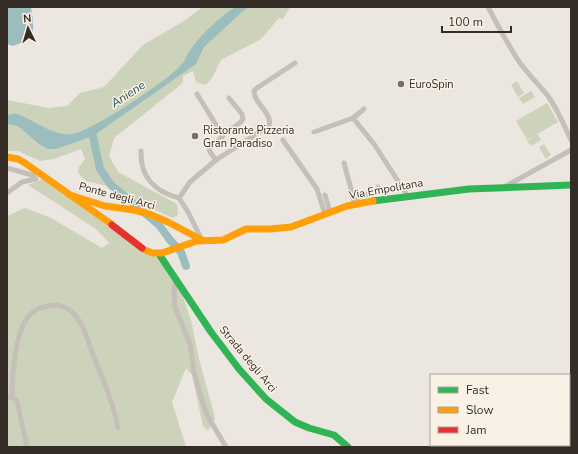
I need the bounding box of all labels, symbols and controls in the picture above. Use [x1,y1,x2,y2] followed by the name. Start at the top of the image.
[8,8,48,48] north arrow
[442,8,511,34] scale bar
[22,11,32,26] text: N
[448,14,483,30] text: 100 m
[107,77,149,112] water label: Aniene
[409,77,454,92] place label: EuroSpin
[396,79,406,89] marker: EuroSpin
[203,123,294,151] place label: Ristorante Pizzeria Gran Paradiso
[190,131,200,141] marker: Ristorante Pizzeria Gran Paradiso
[347,175,424,203] street label: Via Empolitana
[77,179,157,213] street label: Ponte degli Arci
[216,323,280,395] street label: Strada degli Arci
[430,374,570,446] legend
[466,382,489,398] text: Fast
[466,402,494,418] text: Slow
[465,422,487,438] text: Jam

